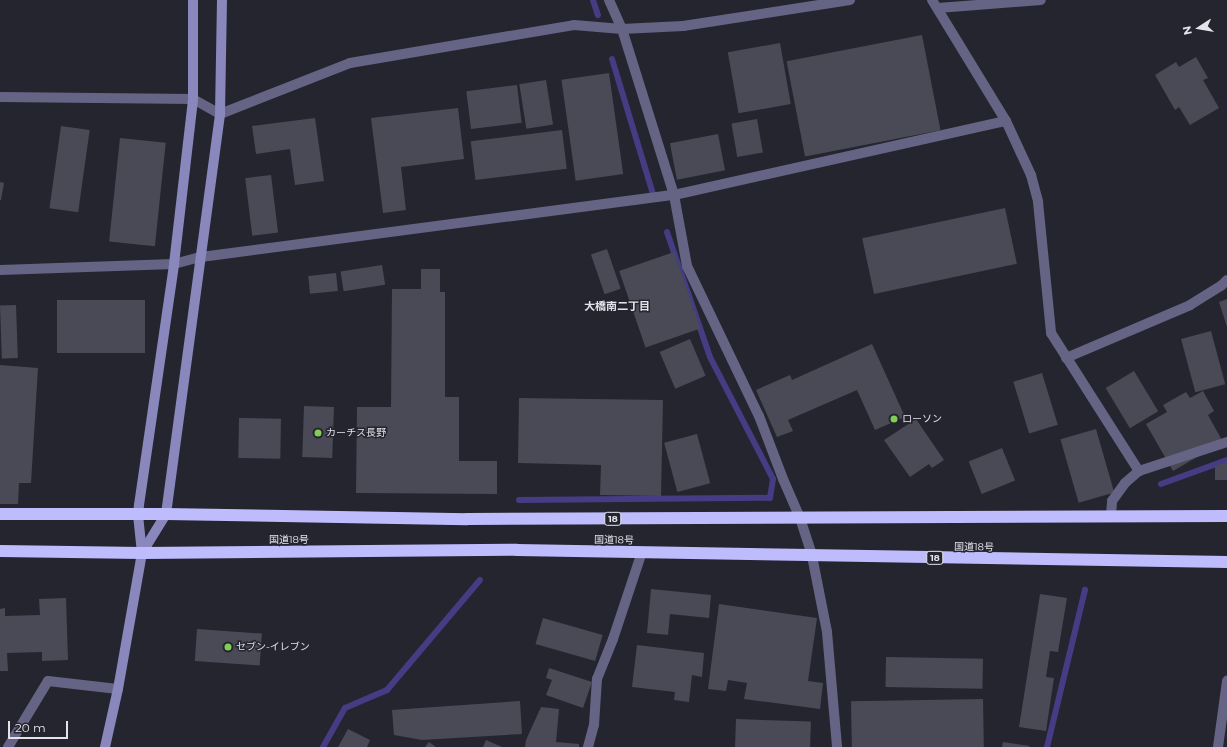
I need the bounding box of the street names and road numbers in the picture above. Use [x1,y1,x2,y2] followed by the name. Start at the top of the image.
[604,512,622,526] road number: 18
[269,534,309,546] street label: 国道18号
[594,534,634,546] street label: 国道18号
[954,541,994,553] street label: 国道18号
[926,551,944,565] road number: 18

